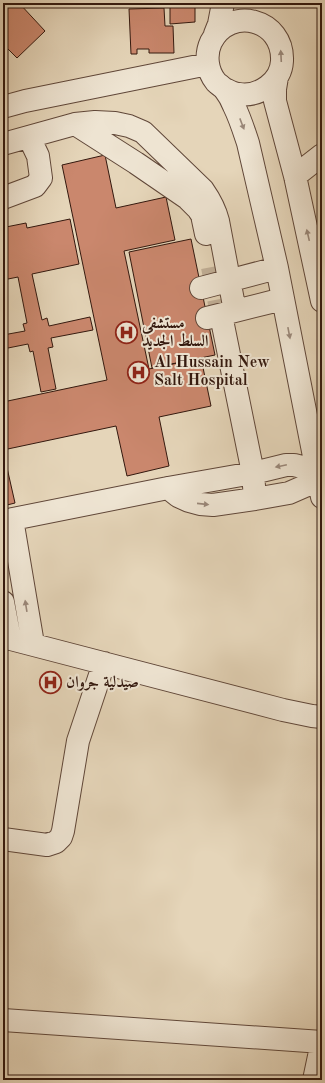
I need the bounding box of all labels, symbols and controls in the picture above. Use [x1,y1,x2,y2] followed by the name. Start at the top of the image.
[278,49,284,62] one-way arrow
[239,119,245,131] one-way arrow
[305,229,311,242] one-way arrow
[141,316,209,350] place label: مستشفى السلط الجديد
[113,320,139,346] hospital icon: مستشفى السلط الجديد
[287,327,293,339] one-way arrow
[154,355,270,389] place label: Al Hussain New Salt Hospital
[125,359,151,385] hospital icon: Al Hussain New Salt Hospital
[274,464,287,470] one-way arrow
[197,501,209,507] one-way arrow
[23,600,29,612] one-way arrow
[37,670,63,696] hospital icon: صيدلية جروان
[66,674,139,691] place label: صيدلية جروان

